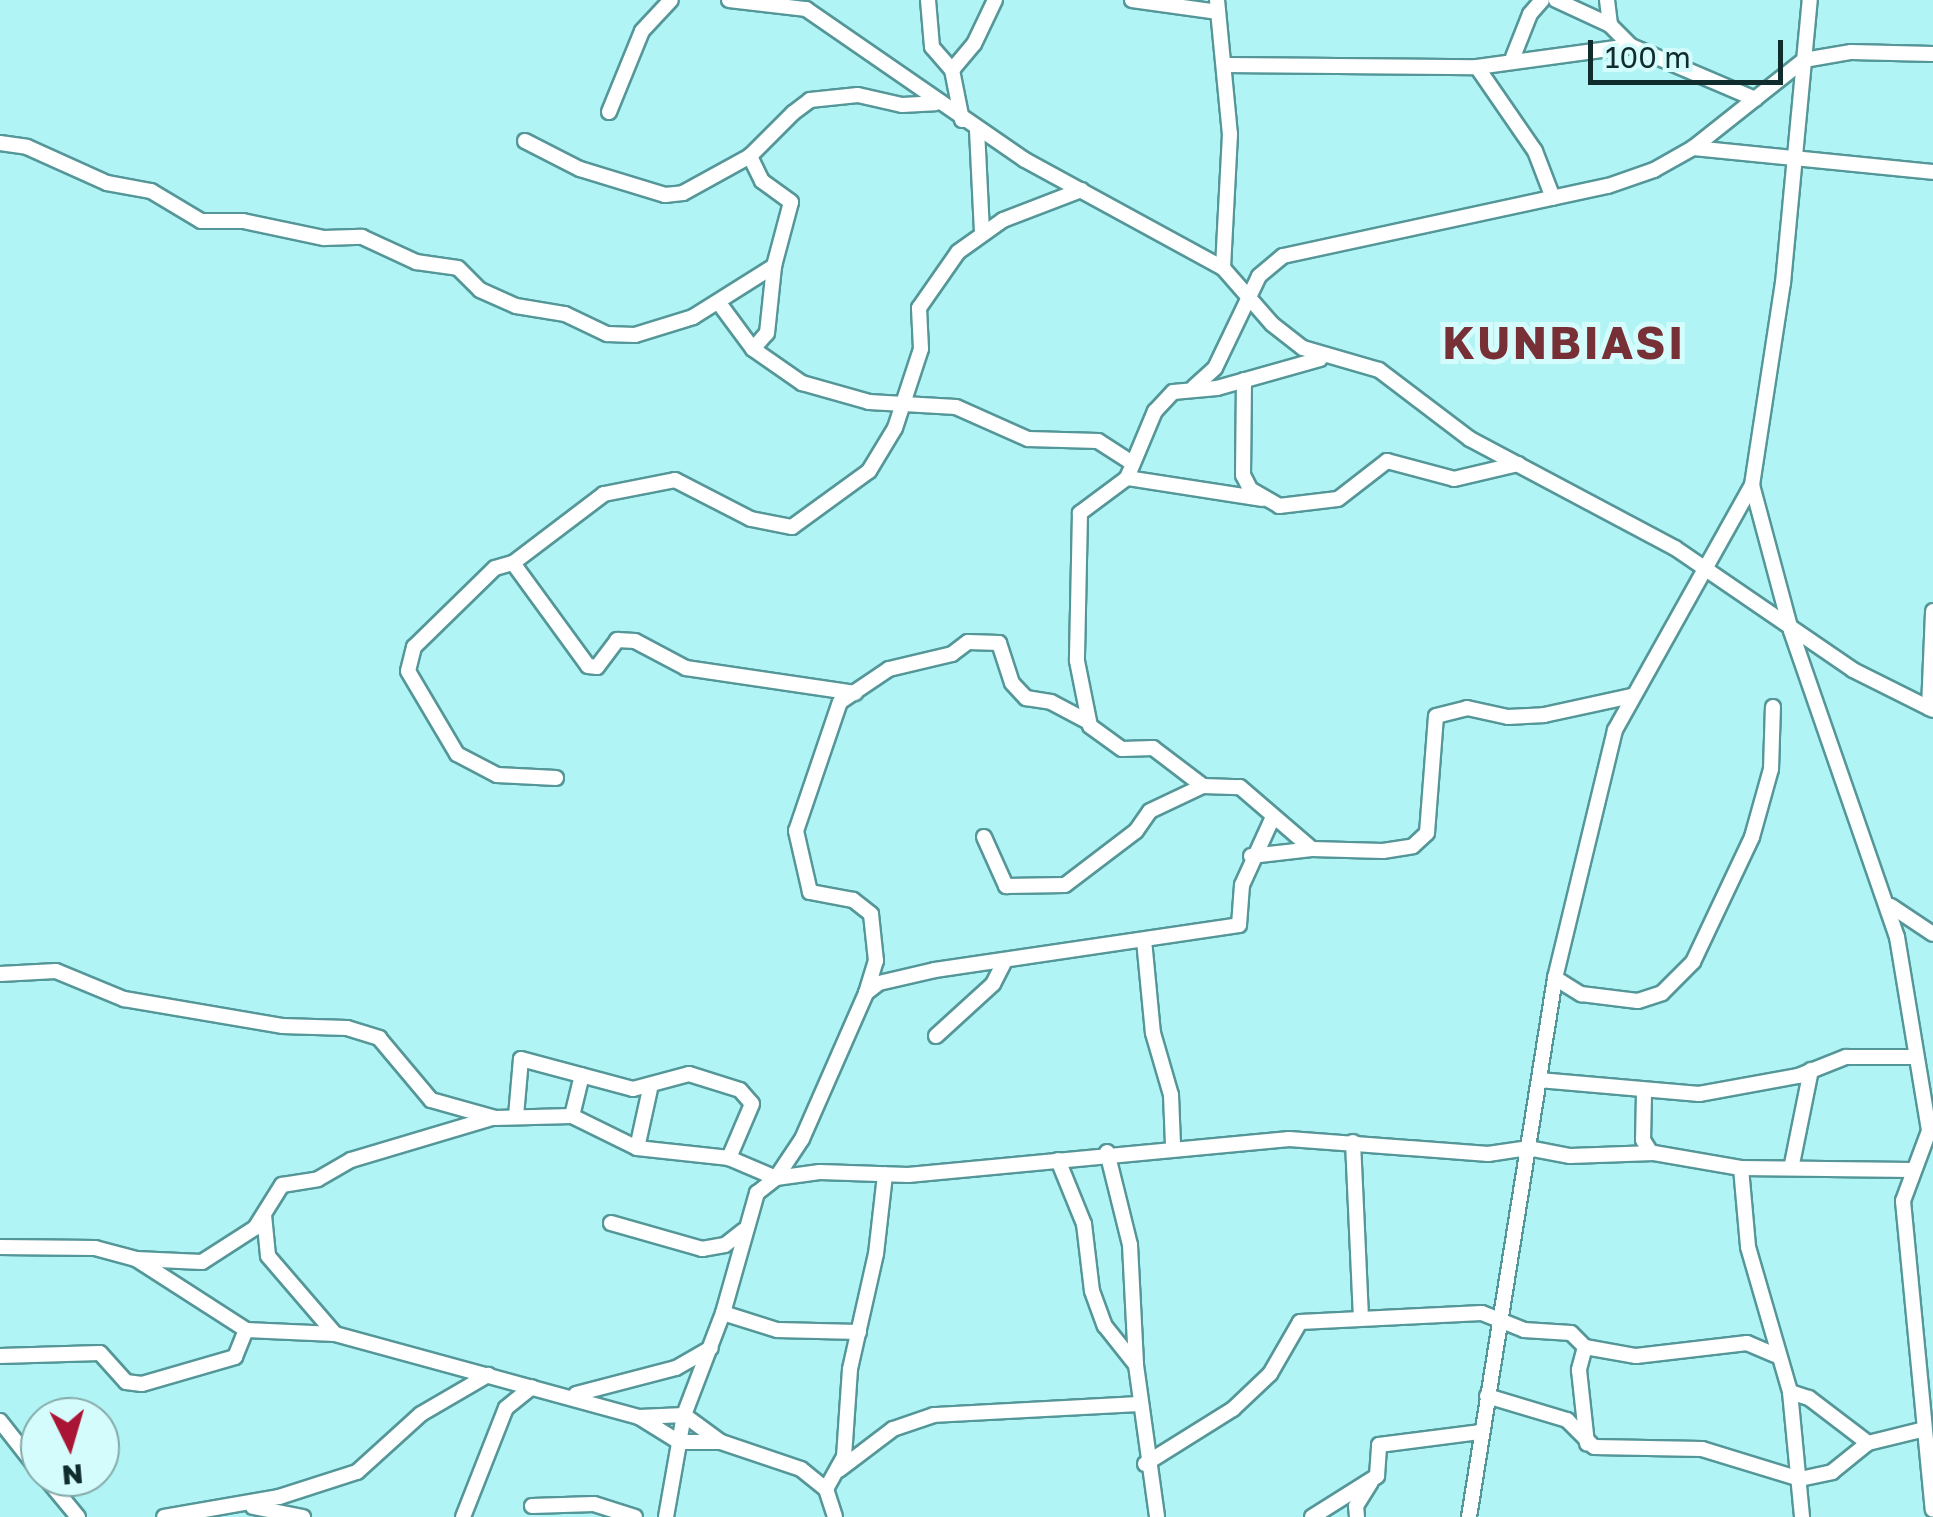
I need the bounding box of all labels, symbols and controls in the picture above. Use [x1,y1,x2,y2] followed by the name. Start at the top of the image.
[1593,20,1788,82] scale bar
[1605,39,1691,75] text: 100 m
[1442,316,1686,370] district label: KUNBIASI
[20,1397,120,1497] north arrow
[60,1458,85,1493] text: N

